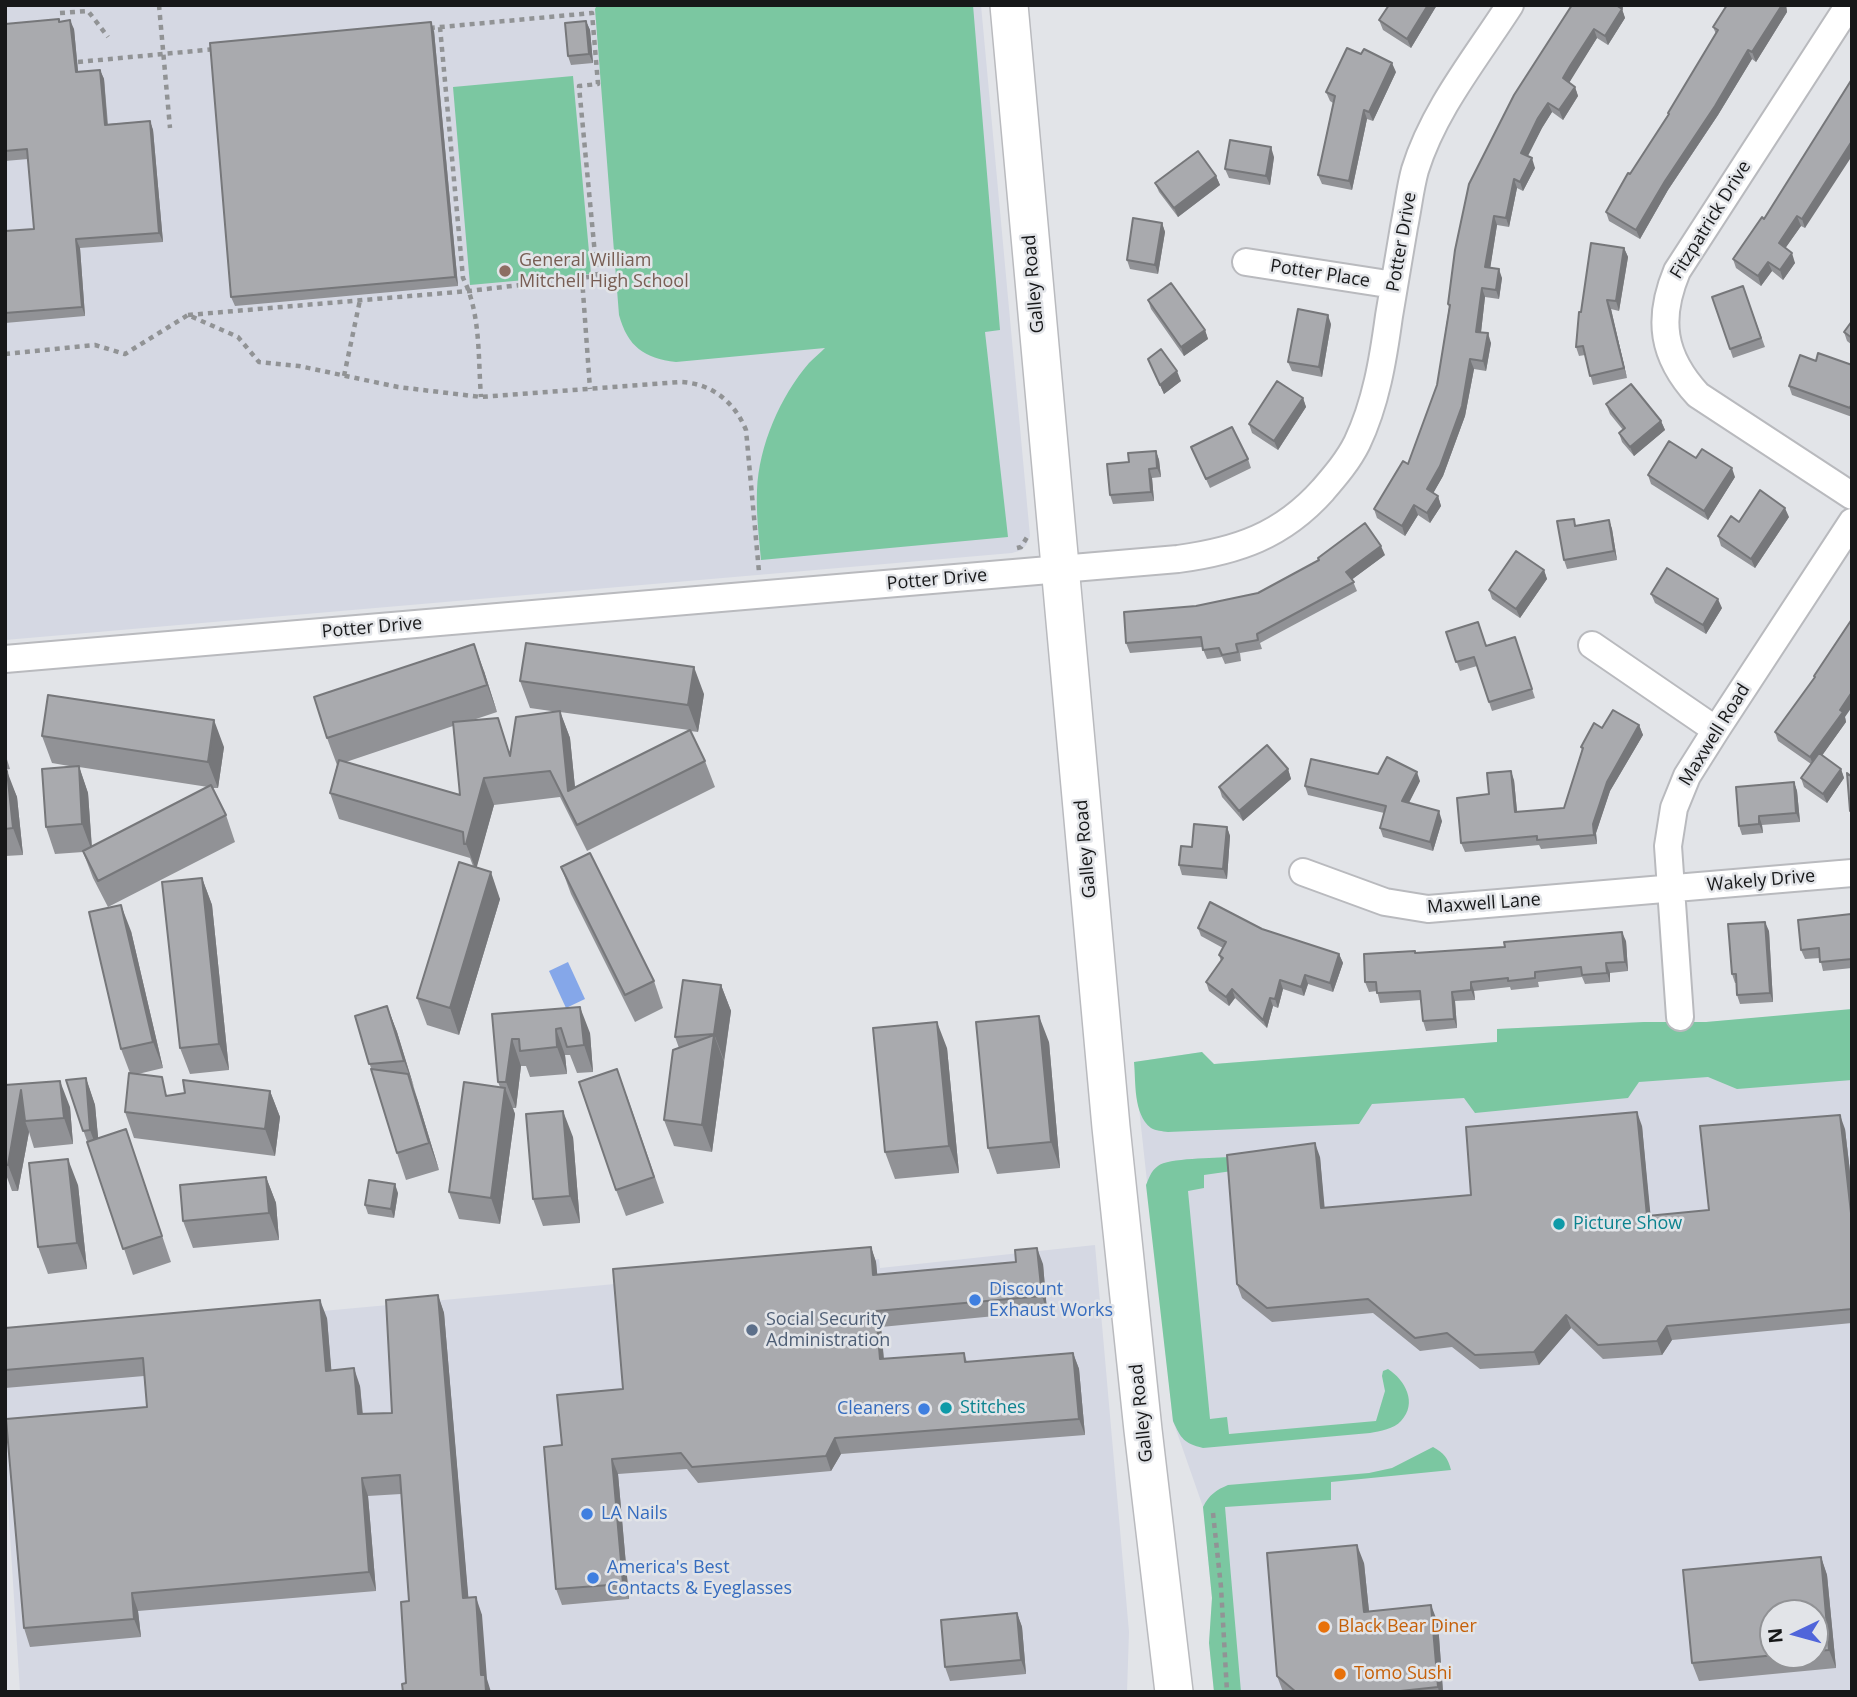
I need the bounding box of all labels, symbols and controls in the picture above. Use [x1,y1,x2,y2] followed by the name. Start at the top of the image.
[1666,157,1756,283] street label: Fitzpatrick Drive
[1383,191,1421,293] street label: Potter Drive
[1019,234,1049,334] street label: Galley Road
[519,250,689,292] place label: General William Mitchell High School
[1269,255,1371,293] street label: Potter Place
[497,263,513,279] marker: General William Mitchell High School
[886,565,988,595] street label: Potter Drive
[321,613,423,643] street label: Potter Drive
[1675,680,1755,790] street label: Maxwell Road
[1071,799,1101,899] street label: Galley Road
[1706,866,1816,896] street label: Wakely Drive
[1426,889,1542,919] street label: Maxwell Lane
[1573,1213,1682,1235] place label: Picture Show
[1551,1216,1567,1232] marker: Picture Show
[989,1279,1113,1322] place label: Discount Exhaust Works
[967,1292,983,1308] marker: Discount Exhaust Works
[766,1309,890,1352] place label: Social Security Administration
[744,1322,760,1338] marker: Social Security Administration
[1126,1363,1158,1463] street label: Galley Road
[960,1397,1026,1419] place label: Stitches
[837,1398,910,1420] place label: Cleaners
[938,1400,954,1416] marker: Stitches
[916,1401,932,1417] marker: Cleaners
[601,1503,668,1525] place label: LA Nails
[579,1506,595,1522] marker: LA Nails
[607,1557,792,1600] place label: America's Best Contacts & Eyeglasses
[585,1570,601,1586] marker: America's Best Contacts & Eyeglasses
[1759,1599,1829,1669] north arrow
[1338,1616,1477,1638] place label: Black Bear Diner
[1316,1619,1332,1635] marker: Black Bear Diner
[1761,1627,1789,1644] text: N
[1354,1663,1452,1685] place label: Tomo Sushi
[1332,1666,1348,1682] marker: Tomo Sushi

